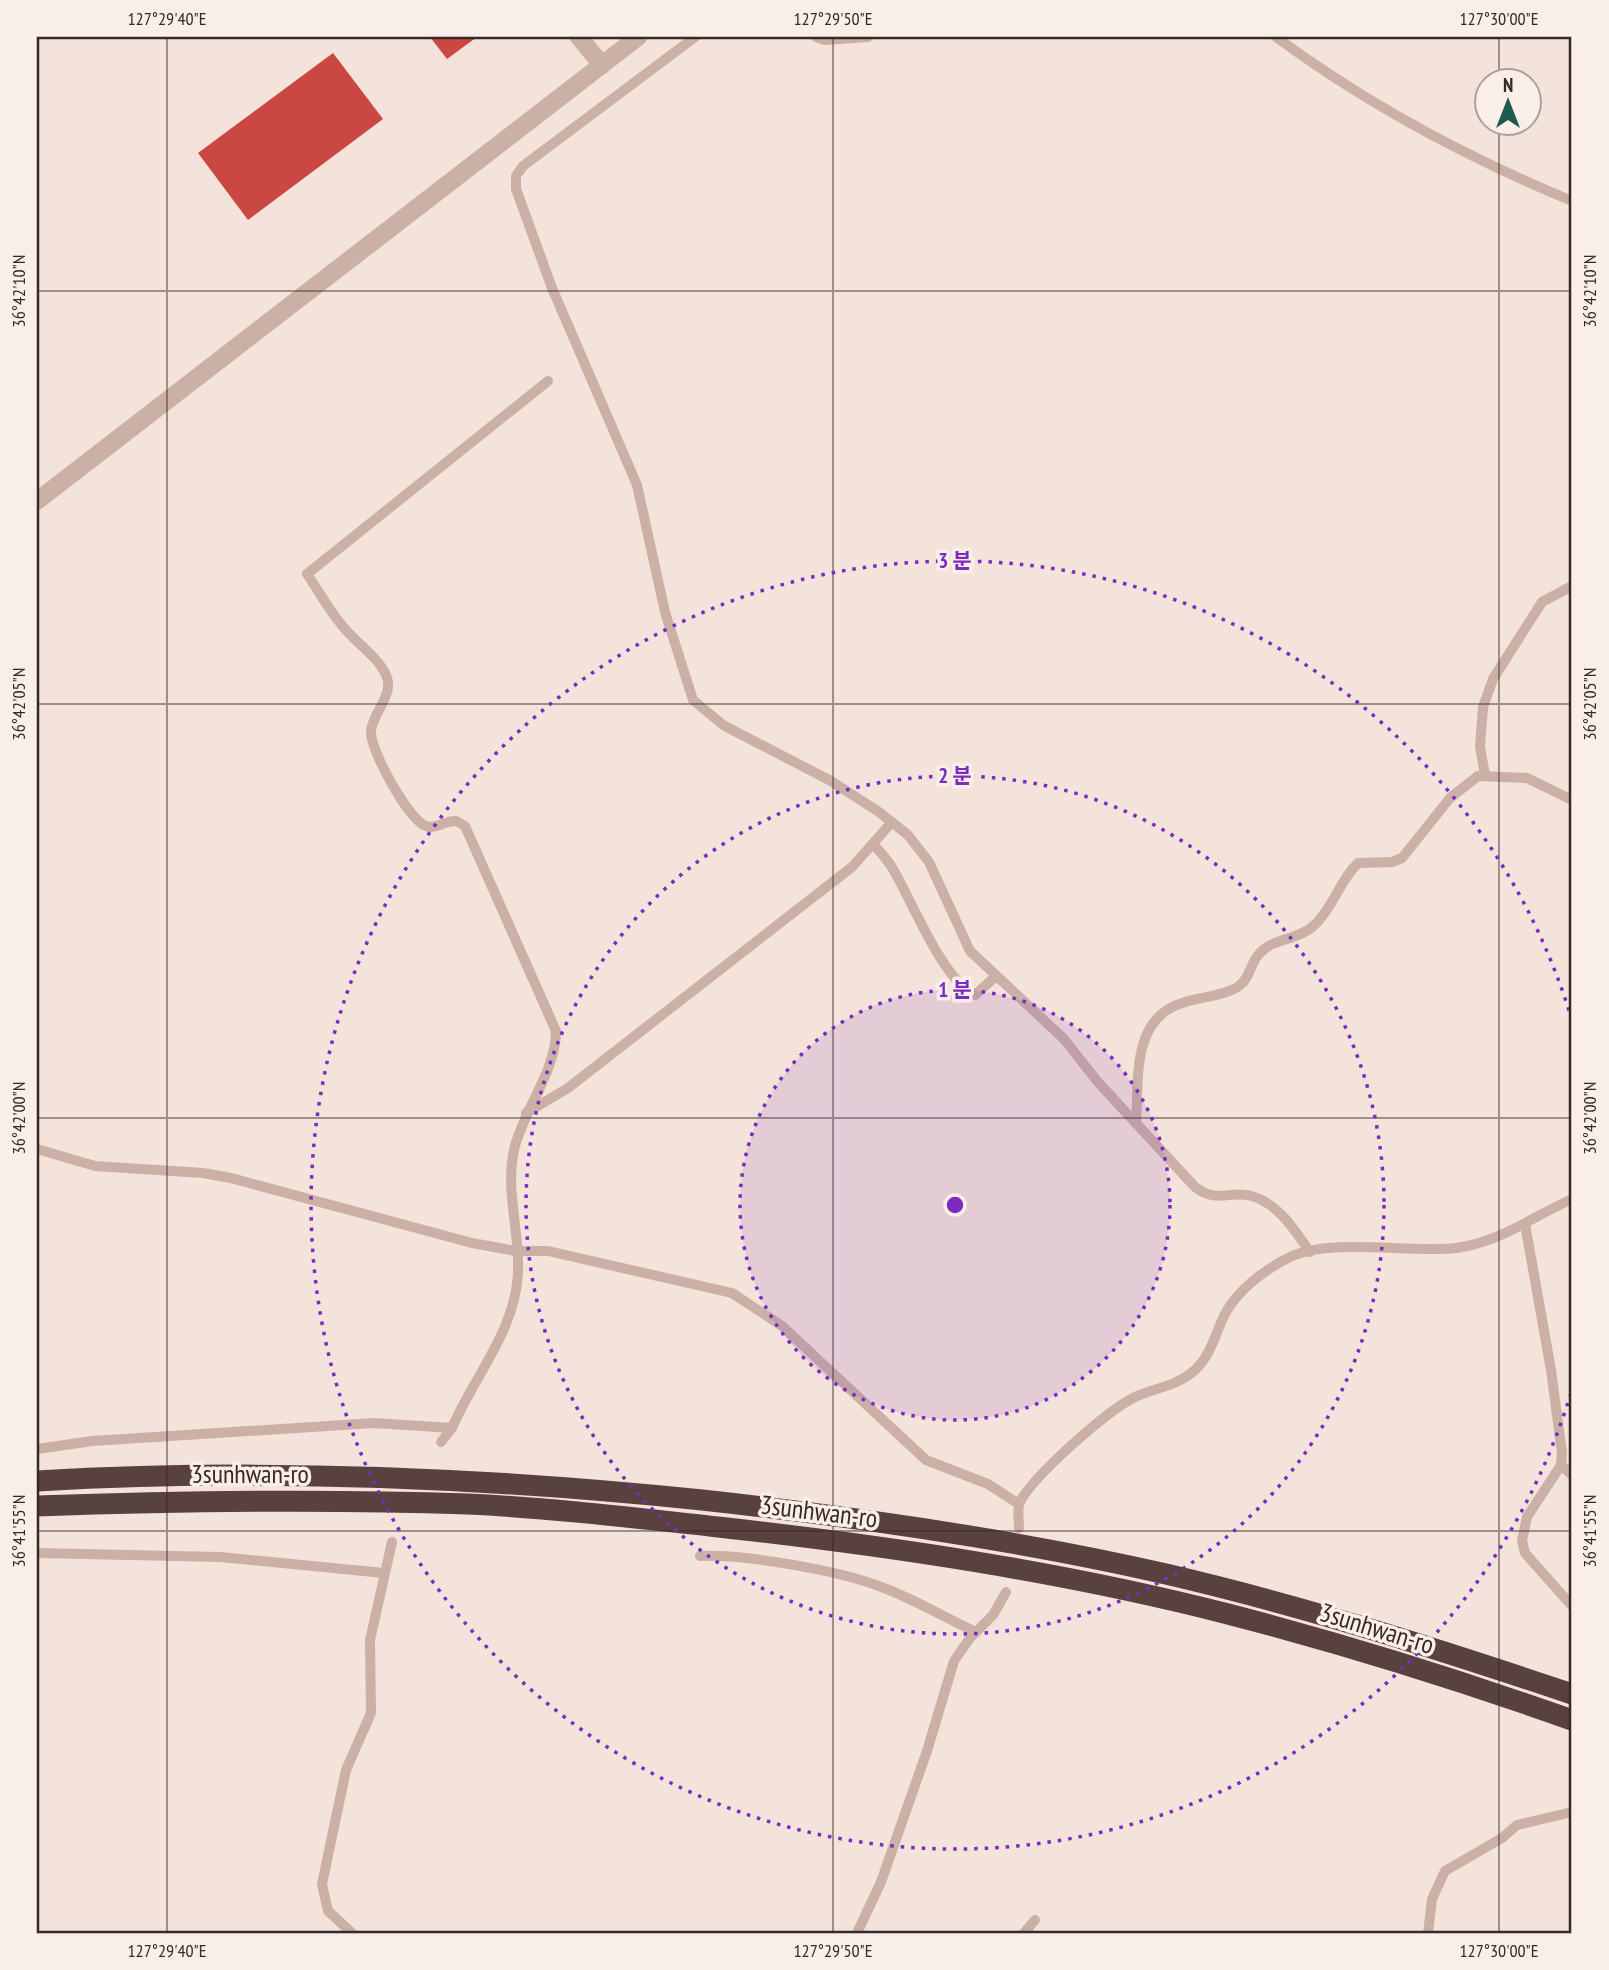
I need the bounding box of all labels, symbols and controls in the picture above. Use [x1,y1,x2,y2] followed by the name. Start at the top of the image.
[128,7,206,30] text: 127°29'40"E
[794,7,872,30] text: 127°29'50"E
[1460,7,1538,30] text: 127°30'00"E
[1472,66,1542,136] north arrow
[1503,73,1513,97] text: N
[7,255,30,327] text: 36°42'10"N
[1578,255,1601,327] text: 36°42'10"N
[938,547,972,574] text: 3 분
[7,668,30,740] text: 36°42'05"N
[1578,668,1601,740] text: 36°42'05"N
[938,762,972,789] text: 2 분
[938,976,972,1003] text: 1 분
[7,1082,30,1154] text: 36°42'00"N
[1578,1082,1601,1154] text: 36°42'00"N
[943,1193,967,1217] centre of rings
[191,1457,309,1490] street label: 3sunhwan-ro
[759,1487,879,1535] street label: 3sunhwan-ro
[7,1495,30,1567] text: 36°41'55"N
[1578,1495,1601,1567] text: 36°41'55"N
[1316,1595,1438,1661] street label: 3sunhwan-ro
[128,1939,206,1962] text: 127°29'40"E
[794,1939,872,1962] text: 127°29'50"E
[1460,1939,1538,1962] text: 127°30'00"E

